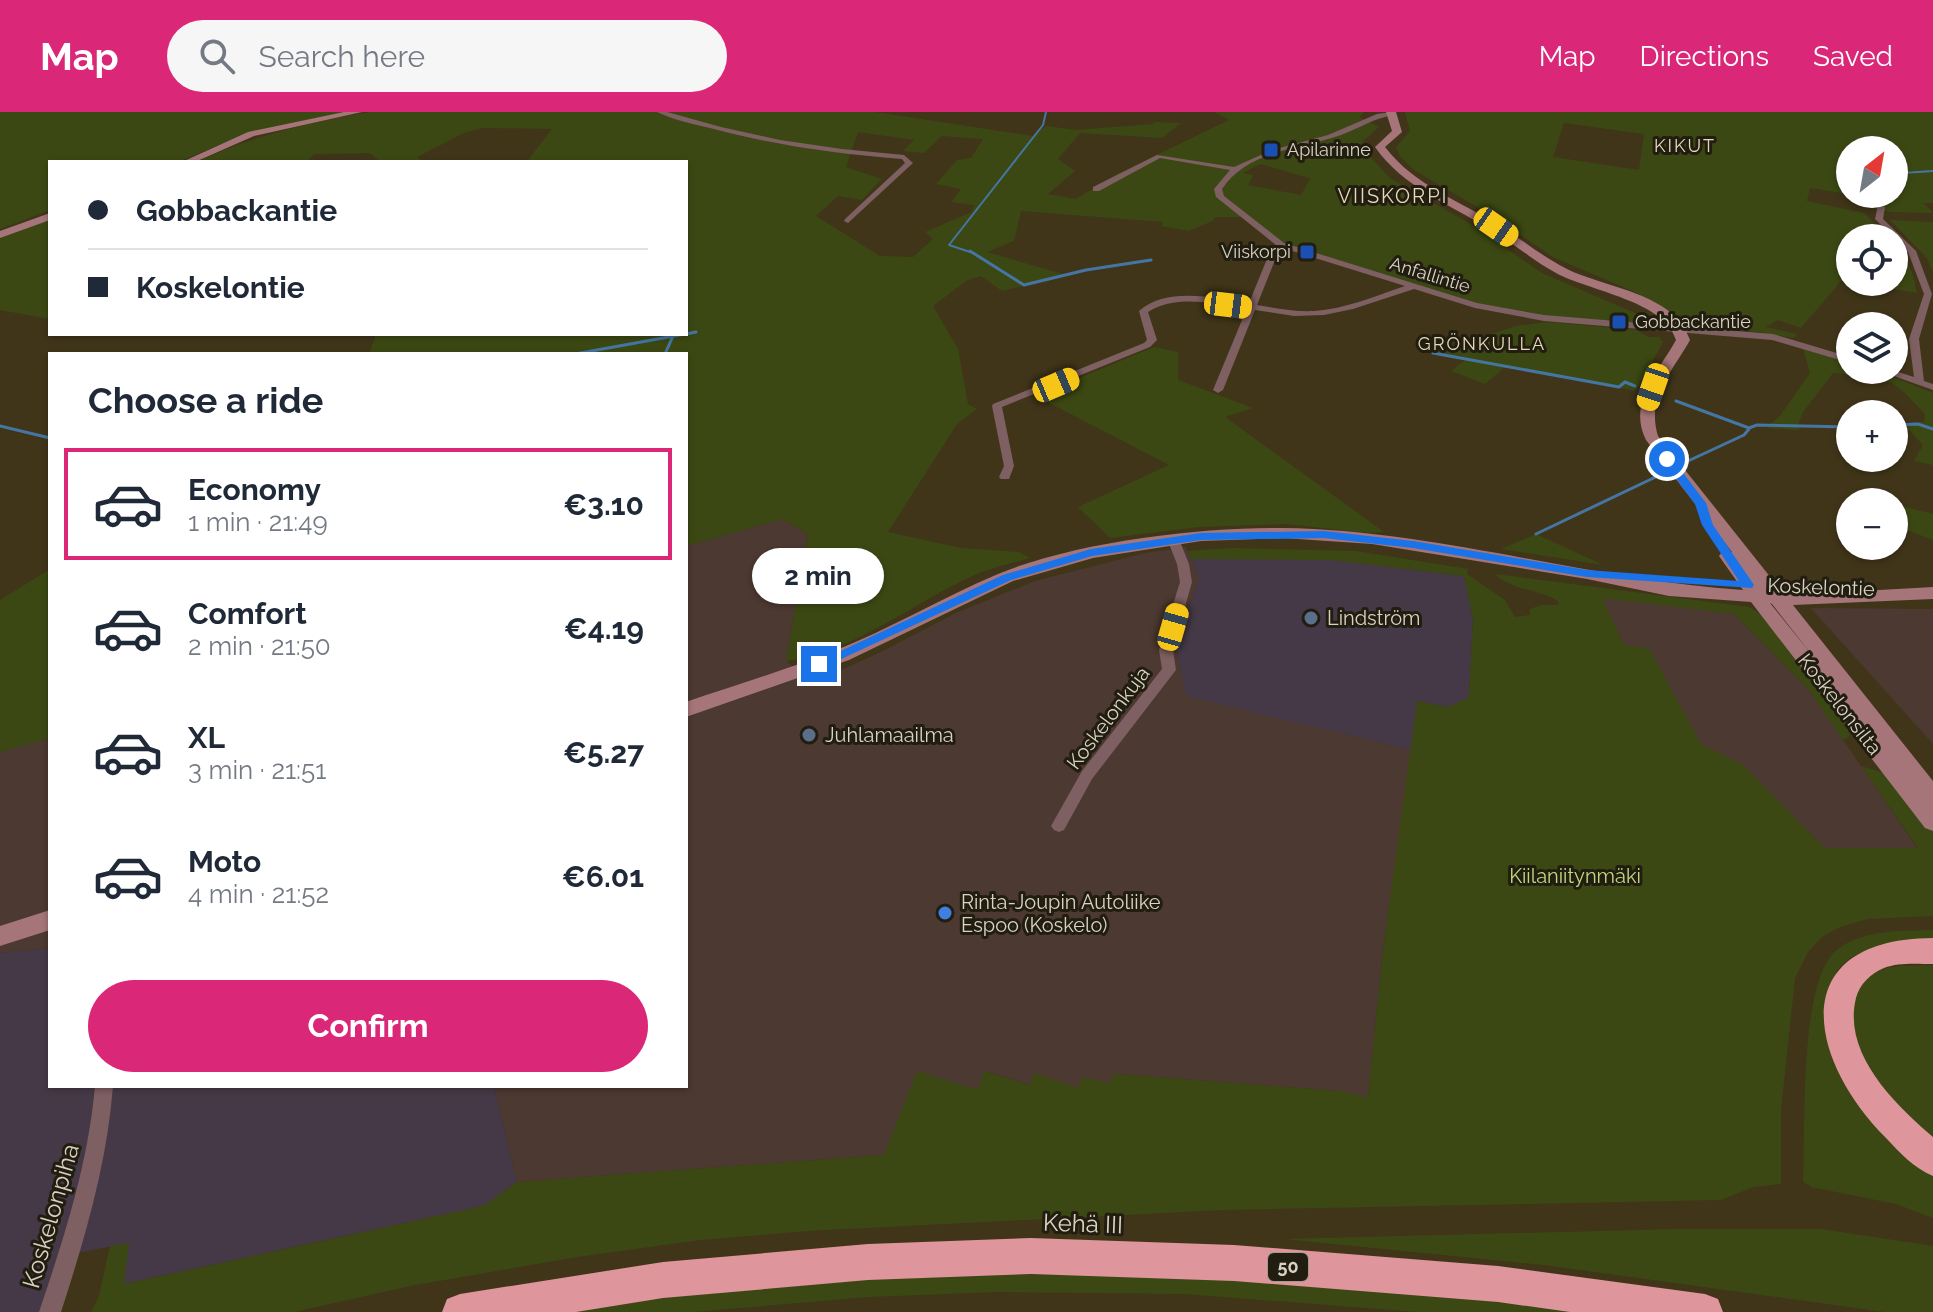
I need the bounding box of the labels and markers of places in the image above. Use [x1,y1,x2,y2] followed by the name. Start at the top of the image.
[1287,139,1371,160] place label: Apilarinne
[1262,141,1280,159] marker: Apilarinne
[1221,241,1291,262] place label: Viiskorpi
[1298,243,1316,261] marker: Viiskorpi
[1635,311,1751,332] place label: Gobbackantie
[1610,313,1628,331] marker: Gobbackantie
[1327,606,1420,630] place label: Lindström
[1302,609,1320,627] marker: Lindström
[825,723,954,747] place label: Juhlamaailma
[800,726,818,744] marker: Juhlamaailma
[961,890,1161,937] place label: Rinta-Joupin Autoliike Espoo (Koskelo)
[936,904,954,922] marker: Rinta-Joupin Autoliike Espoo (Koskelo)

